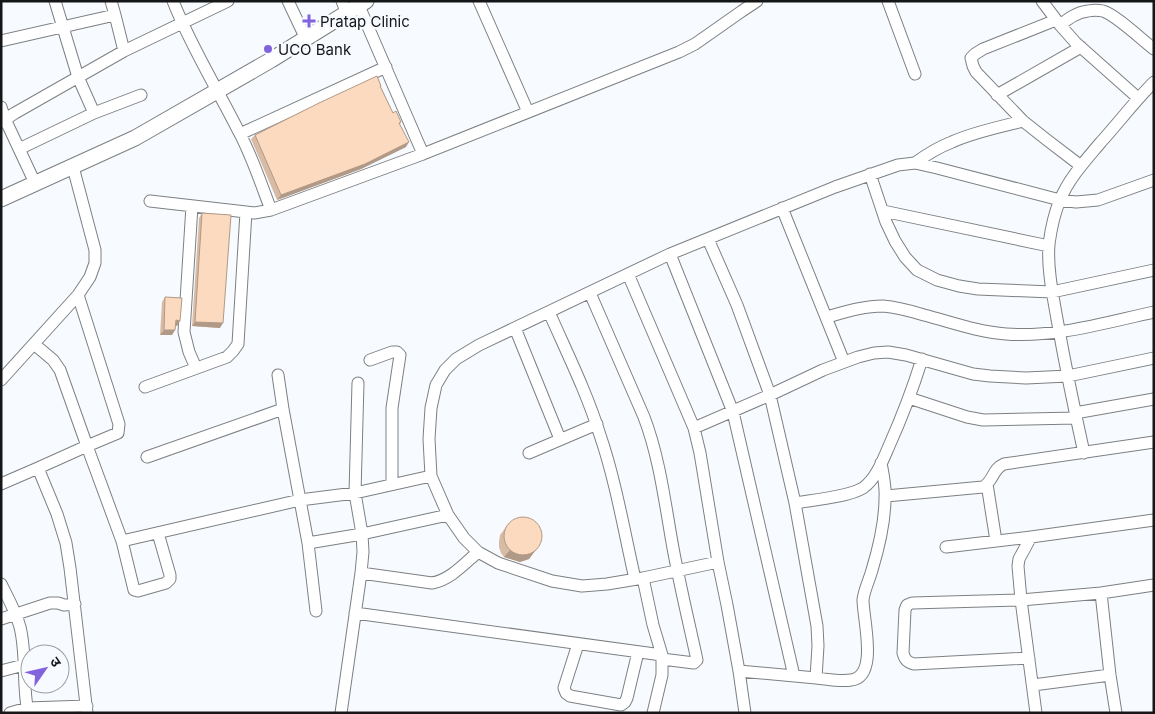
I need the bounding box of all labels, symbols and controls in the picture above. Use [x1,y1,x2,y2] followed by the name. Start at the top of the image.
[320,12,410,31] place label: Pratap Clinic
[302,14,316,28] marker: Pratap Clinic
[278,40,352,59] place label: UCO Bank
[262,43,274,55] marker: UCO Bank
[20,644,70,694] north arrow
[47,653,66,670] text: उ

